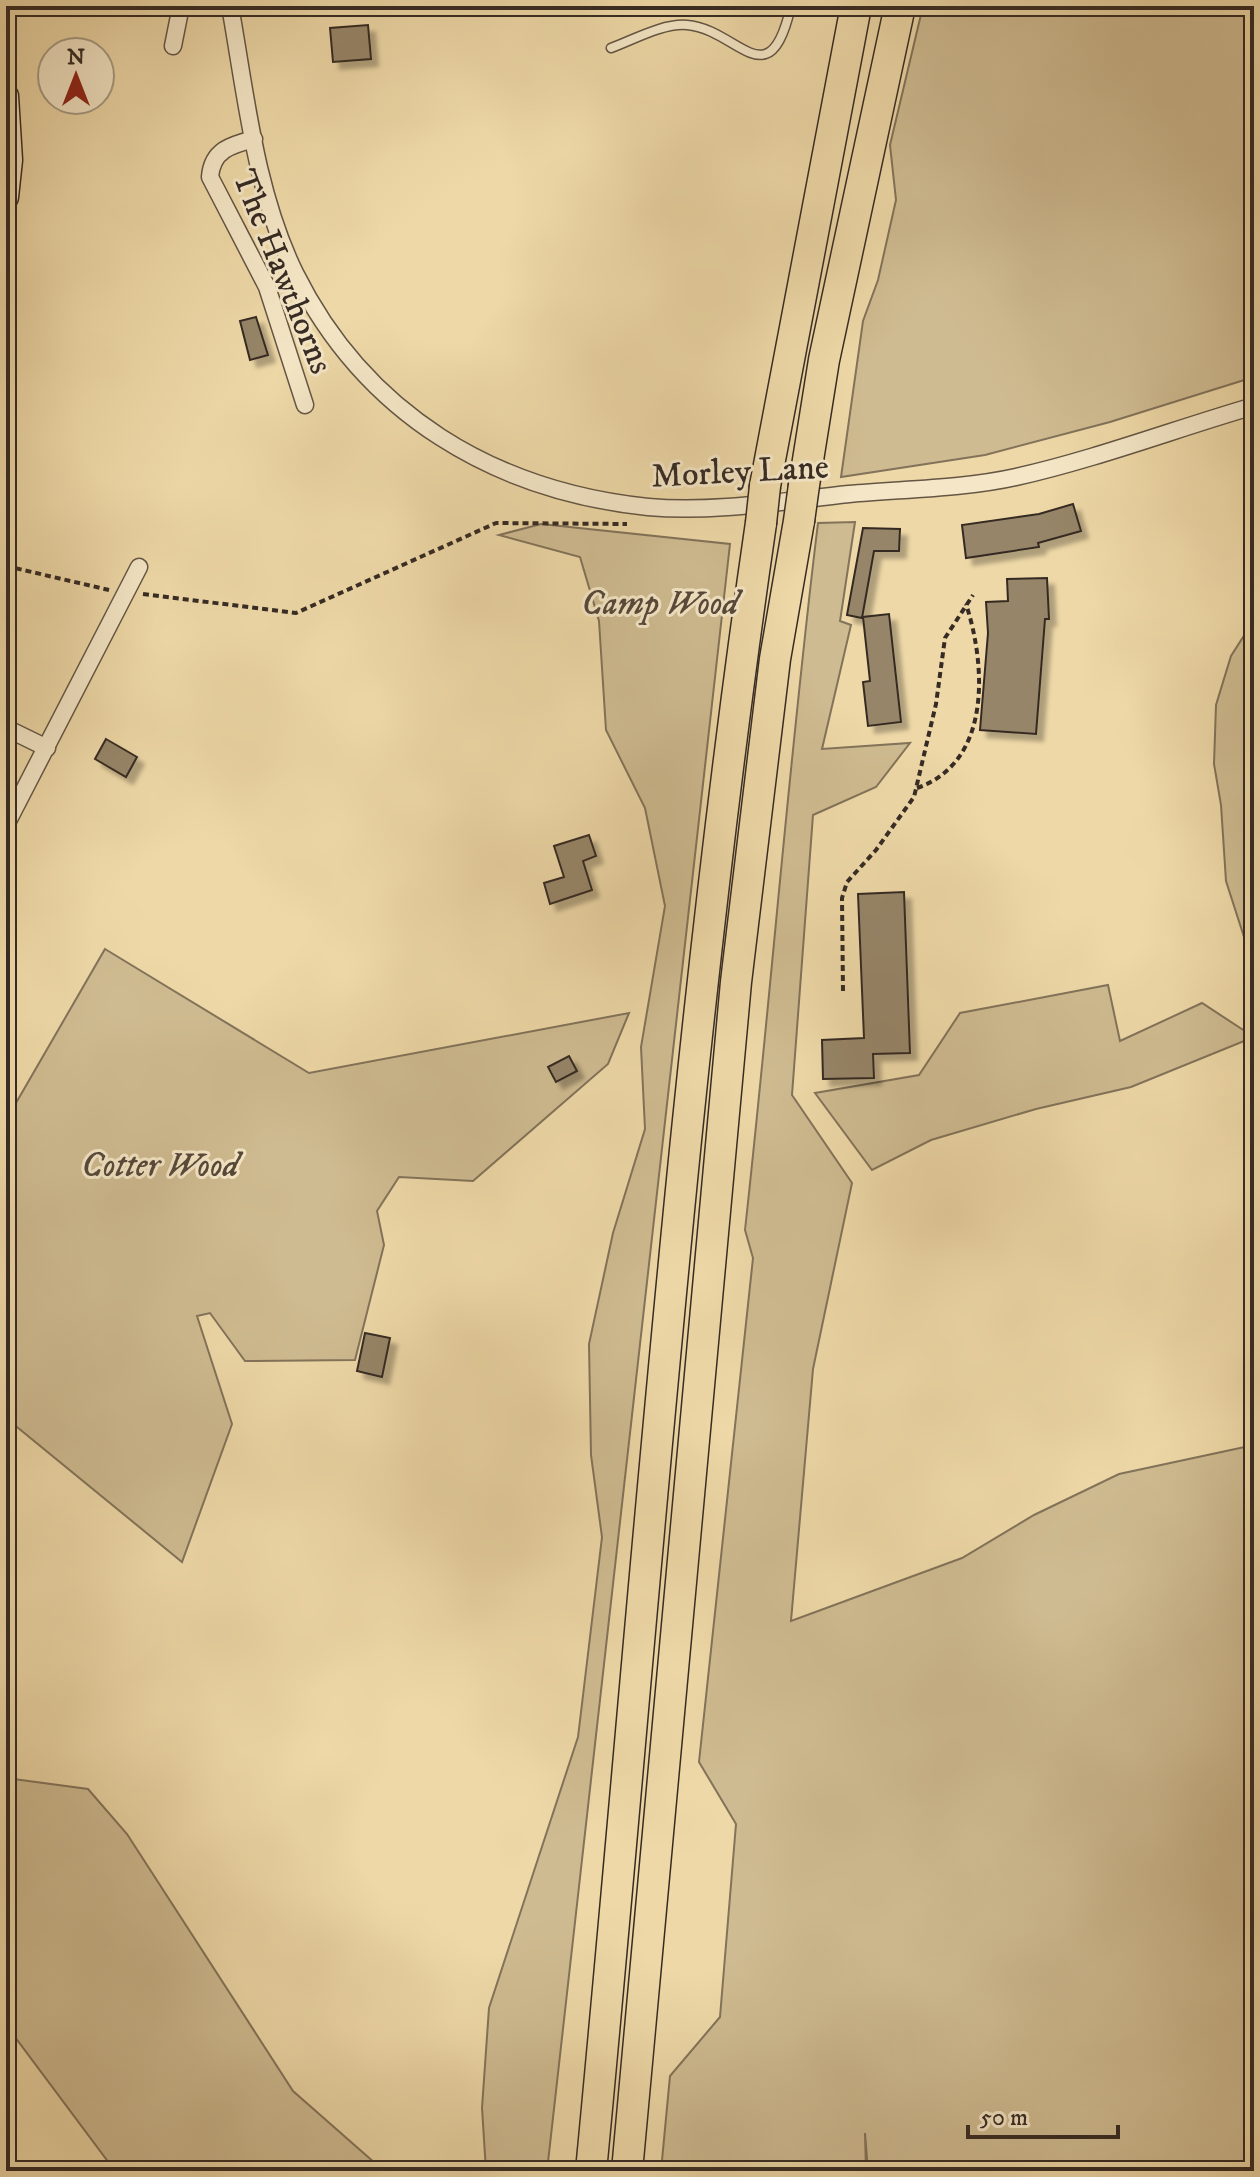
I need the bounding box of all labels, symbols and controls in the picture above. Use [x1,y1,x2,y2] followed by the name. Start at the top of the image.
[36,36,116,116] north arrow
[67,44,85,71] text: N
[222,164,342,380] street label: The Hawthorns
[650,446,830,498] street label: Morley Lane
[581,583,744,625] park label: Camp Wood
[81,1145,244,1187] park label: Cotter Wood
[968,2089,1118,2139] scale bar
[980,2103,1028,2133] text: 50 m

